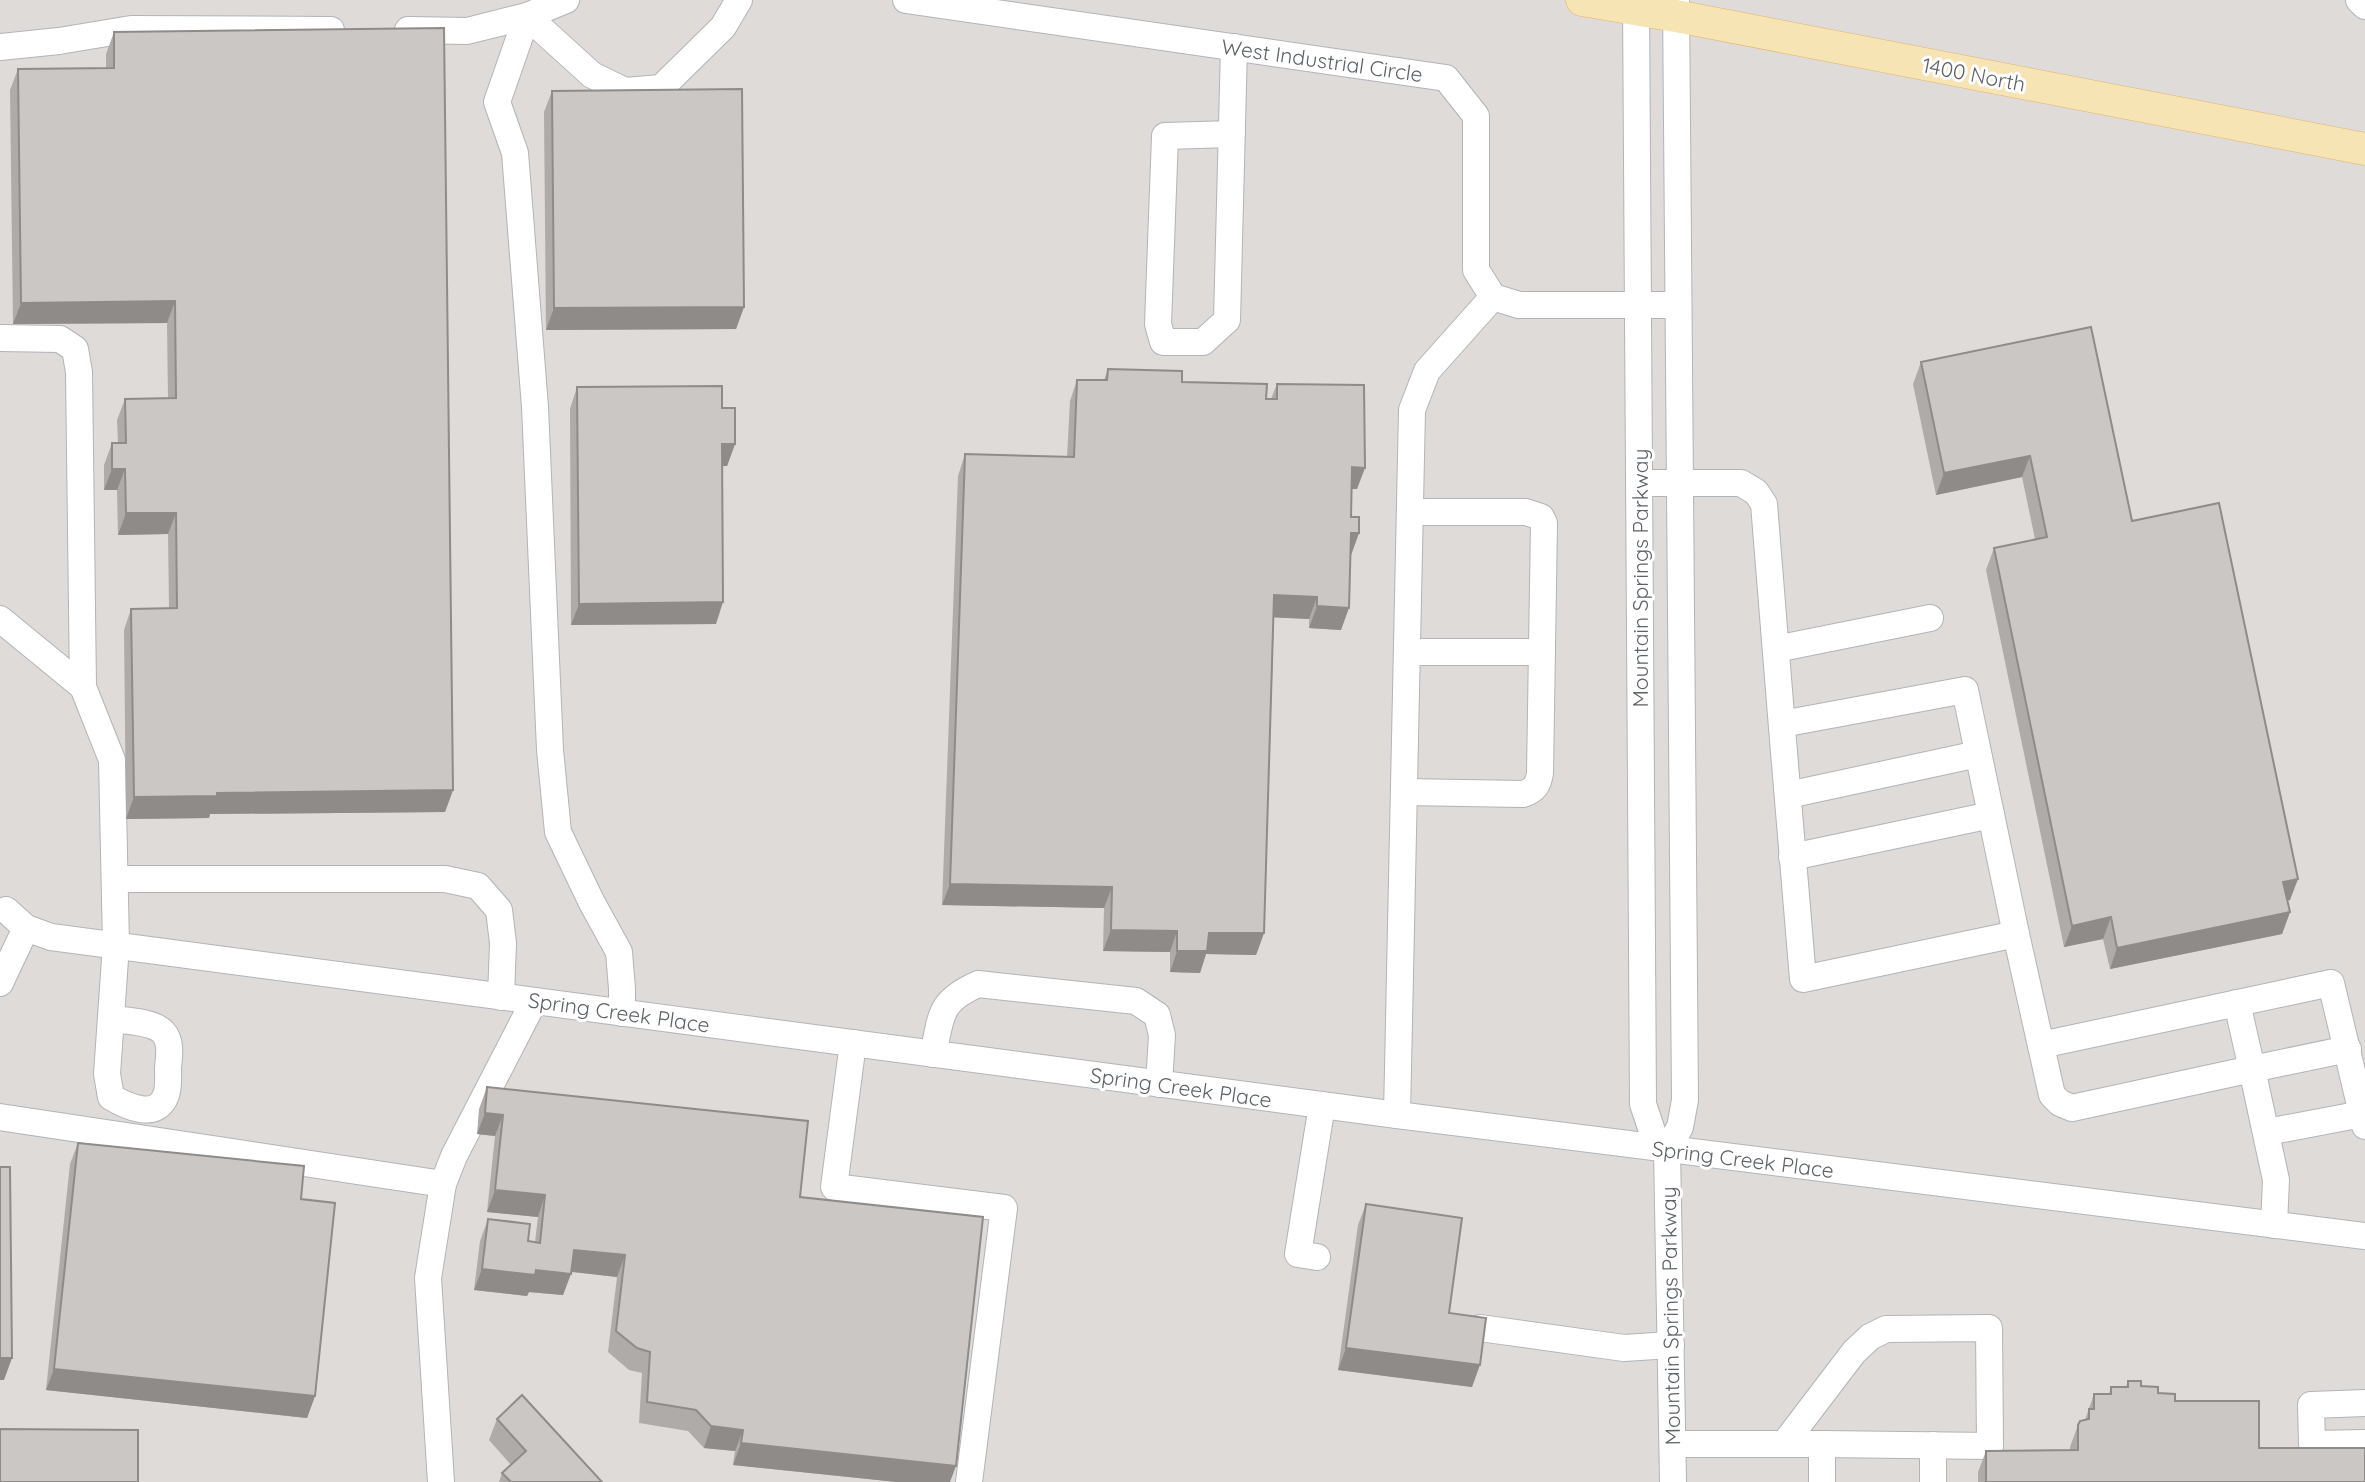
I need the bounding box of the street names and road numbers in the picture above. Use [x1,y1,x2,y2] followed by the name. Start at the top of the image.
[1220,33,1424,87] street label: West Industrial Circle
[1920,51,2028,97] street label: 1400 North
[1627,448,1653,708] street label: Mountain Springs Parkway
[527,986,711,1038] street label: Spring Creek Place
[1089,1061,1273,1113] street label: Spring Creek Place
[1651,1135,1835,1183] street label: Spring Creek Place
[1655,1186,1685,1446] street label: Mountain Springs Parkway

